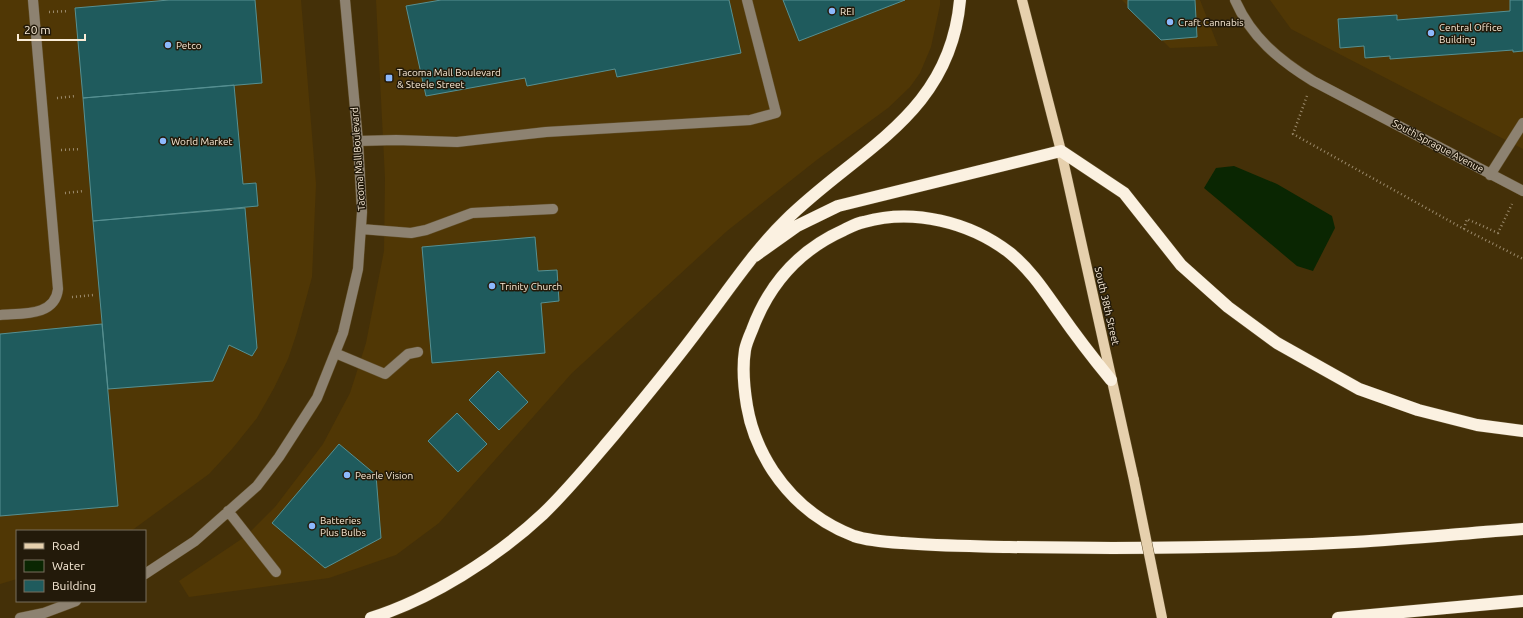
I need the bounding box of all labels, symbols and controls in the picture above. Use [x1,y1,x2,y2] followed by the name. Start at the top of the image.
[827,6,837,16] marker: REI
[840,6,854,17] place label: REI
[18,16,85,42] scale bar
[1165,17,1175,27] marker: Craft Cannabis
[1178,17,1244,28] place label: Craft Cannabis
[1439,22,1502,45] place label: Central Office Building
[24,23,51,36] text: 20 m
[1426,28,1436,38] marker: Central Office Building
[163,40,173,50] marker: Petco
[176,40,202,51] place label: Petco
[397,67,501,90] place label: Tacoma Mall Boulevard & Steele Street
[384,73,394,83] marker: Tacoma Mall Boulevard & Steele Street
[349,107,367,211] street label: Tacoma Mall Boulevard
[1391,117,1485,175] street label: South Sprague Avenue
[158,136,168,146] marker: World Market
[171,136,233,147] place label: World Market
[1093,266,1121,346] street label: South 38th Street
[487,281,497,291] marker: Trinity Church
[500,281,562,292] place label: Trinity Church
[342,470,352,480] marker: Pearle Vision
[355,470,413,481] place label: Pearle Vision
[320,515,366,538] place label: Batteries Plus Bulbs
[307,521,317,531] marker: Batteries Plus Bulbs
[16,530,146,602] legend
[52,539,80,552] text: Road
[52,559,85,572] text: Water
[52,579,96,592] text: Building

